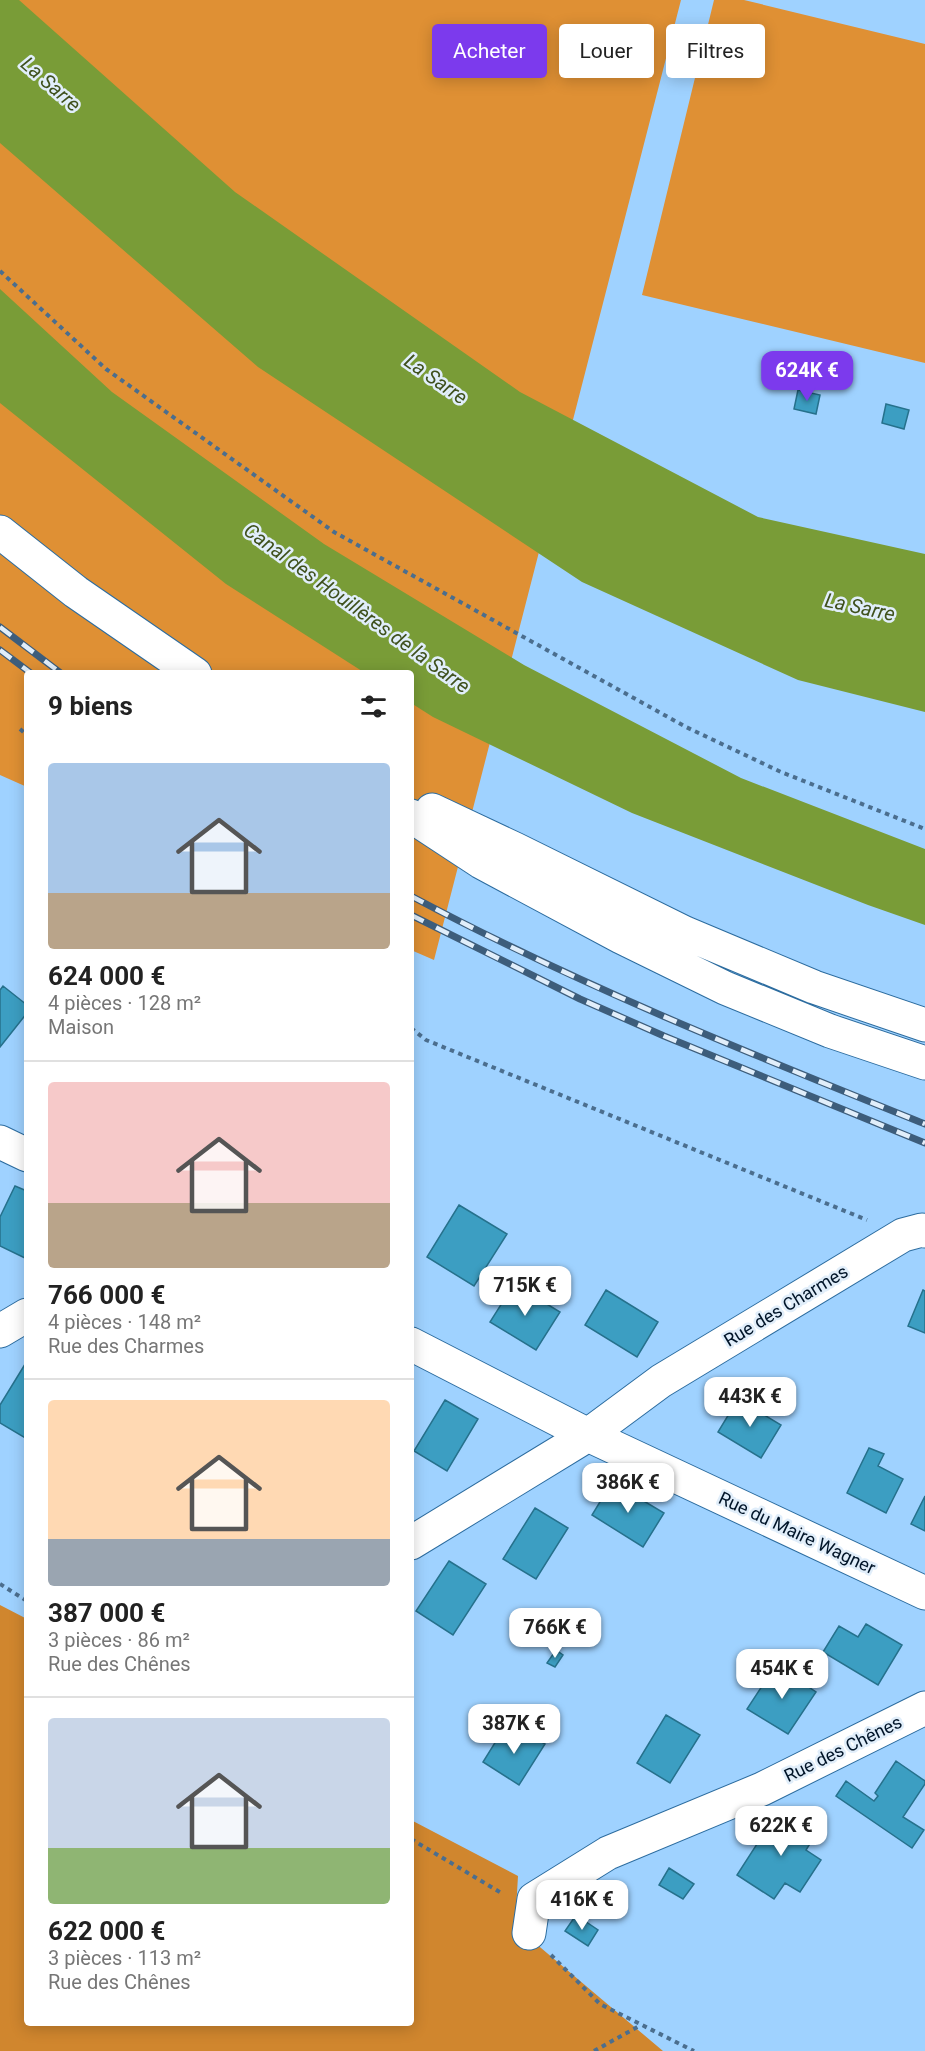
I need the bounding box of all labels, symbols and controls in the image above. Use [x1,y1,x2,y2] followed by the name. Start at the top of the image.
[432,24,547,78] chip: Acheter
[559,24,654,78] chip: Louer
[666,24,765,78] chip: Filtres
[16,52,86,116] water label: La Sarre
[400,349,472,409] water label: La Sarre
[758,351,856,402] pin: 624K €
[775,358,839,382] text: 624K €
[239,518,475,698] water label: Canal des Houillères de la Sarre
[823,588,897,626] water label: La Sarre
[357,690,390,723] icon: filters
[48,691,133,721] text: 9 biens
[165,802,273,910] icon: home
[48,961,165,991] text: 624 000 €
[48,991,201,1015] text: 4 pièces · 128 m²
[48,1015,114,1039] text: Maison
[165,1121,273,1229] icon: home
[720,1260,851,1351] street label: Rue des Charmes
[476,1266,574,1317] pin: 715K €
[493,1273,557,1297] text: 715K €
[48,1280,165,1310] text: 766 000 €
[48,1310,201,1334] text: 4 pièces · 148 m²
[48,1334,204,1358] text: Rue des Charmes
[701,1377,799,1428] pin: 443K €
[718,1384,782,1408] text: 443K €
[165,1439,273,1547] icon: home
[579,1463,677,1514] pin: 386K €
[596,1470,660,1494] text: 386K €
[715,1487,879,1578] street label: Rue du Maire Wagner
[48,1598,165,1628] text: 387 000 €
[506,1608,604,1659] pin: 766K €
[523,1615,587,1639] text: 766K €
[48,1628,190,1652] text: 3 pièces · 86 m²
[733,1649,831,1700] pin: 454K €
[48,1652,191,1676] text: Rue des Chênes
[750,1656,814,1680] text: 454K €
[465,1704,563,1755] pin: 387K €
[482,1711,546,1735] text: 387K €
[780,1711,905,1786] street label: Rue des Chênes
[165,1757,273,1865] icon: home
[732,1806,830,1857] pin: 622K €
[749,1813,813,1837] text: 622K €
[533,1880,631,1931] pin: 416K €
[550,1887,614,1911] text: 416K €
[48,1916,165,1946] text: 622 000 €
[48,1946,201,1970] text: 3 pièces · 113 m²
[48,1970,191,1994] text: Rue des Chênes

